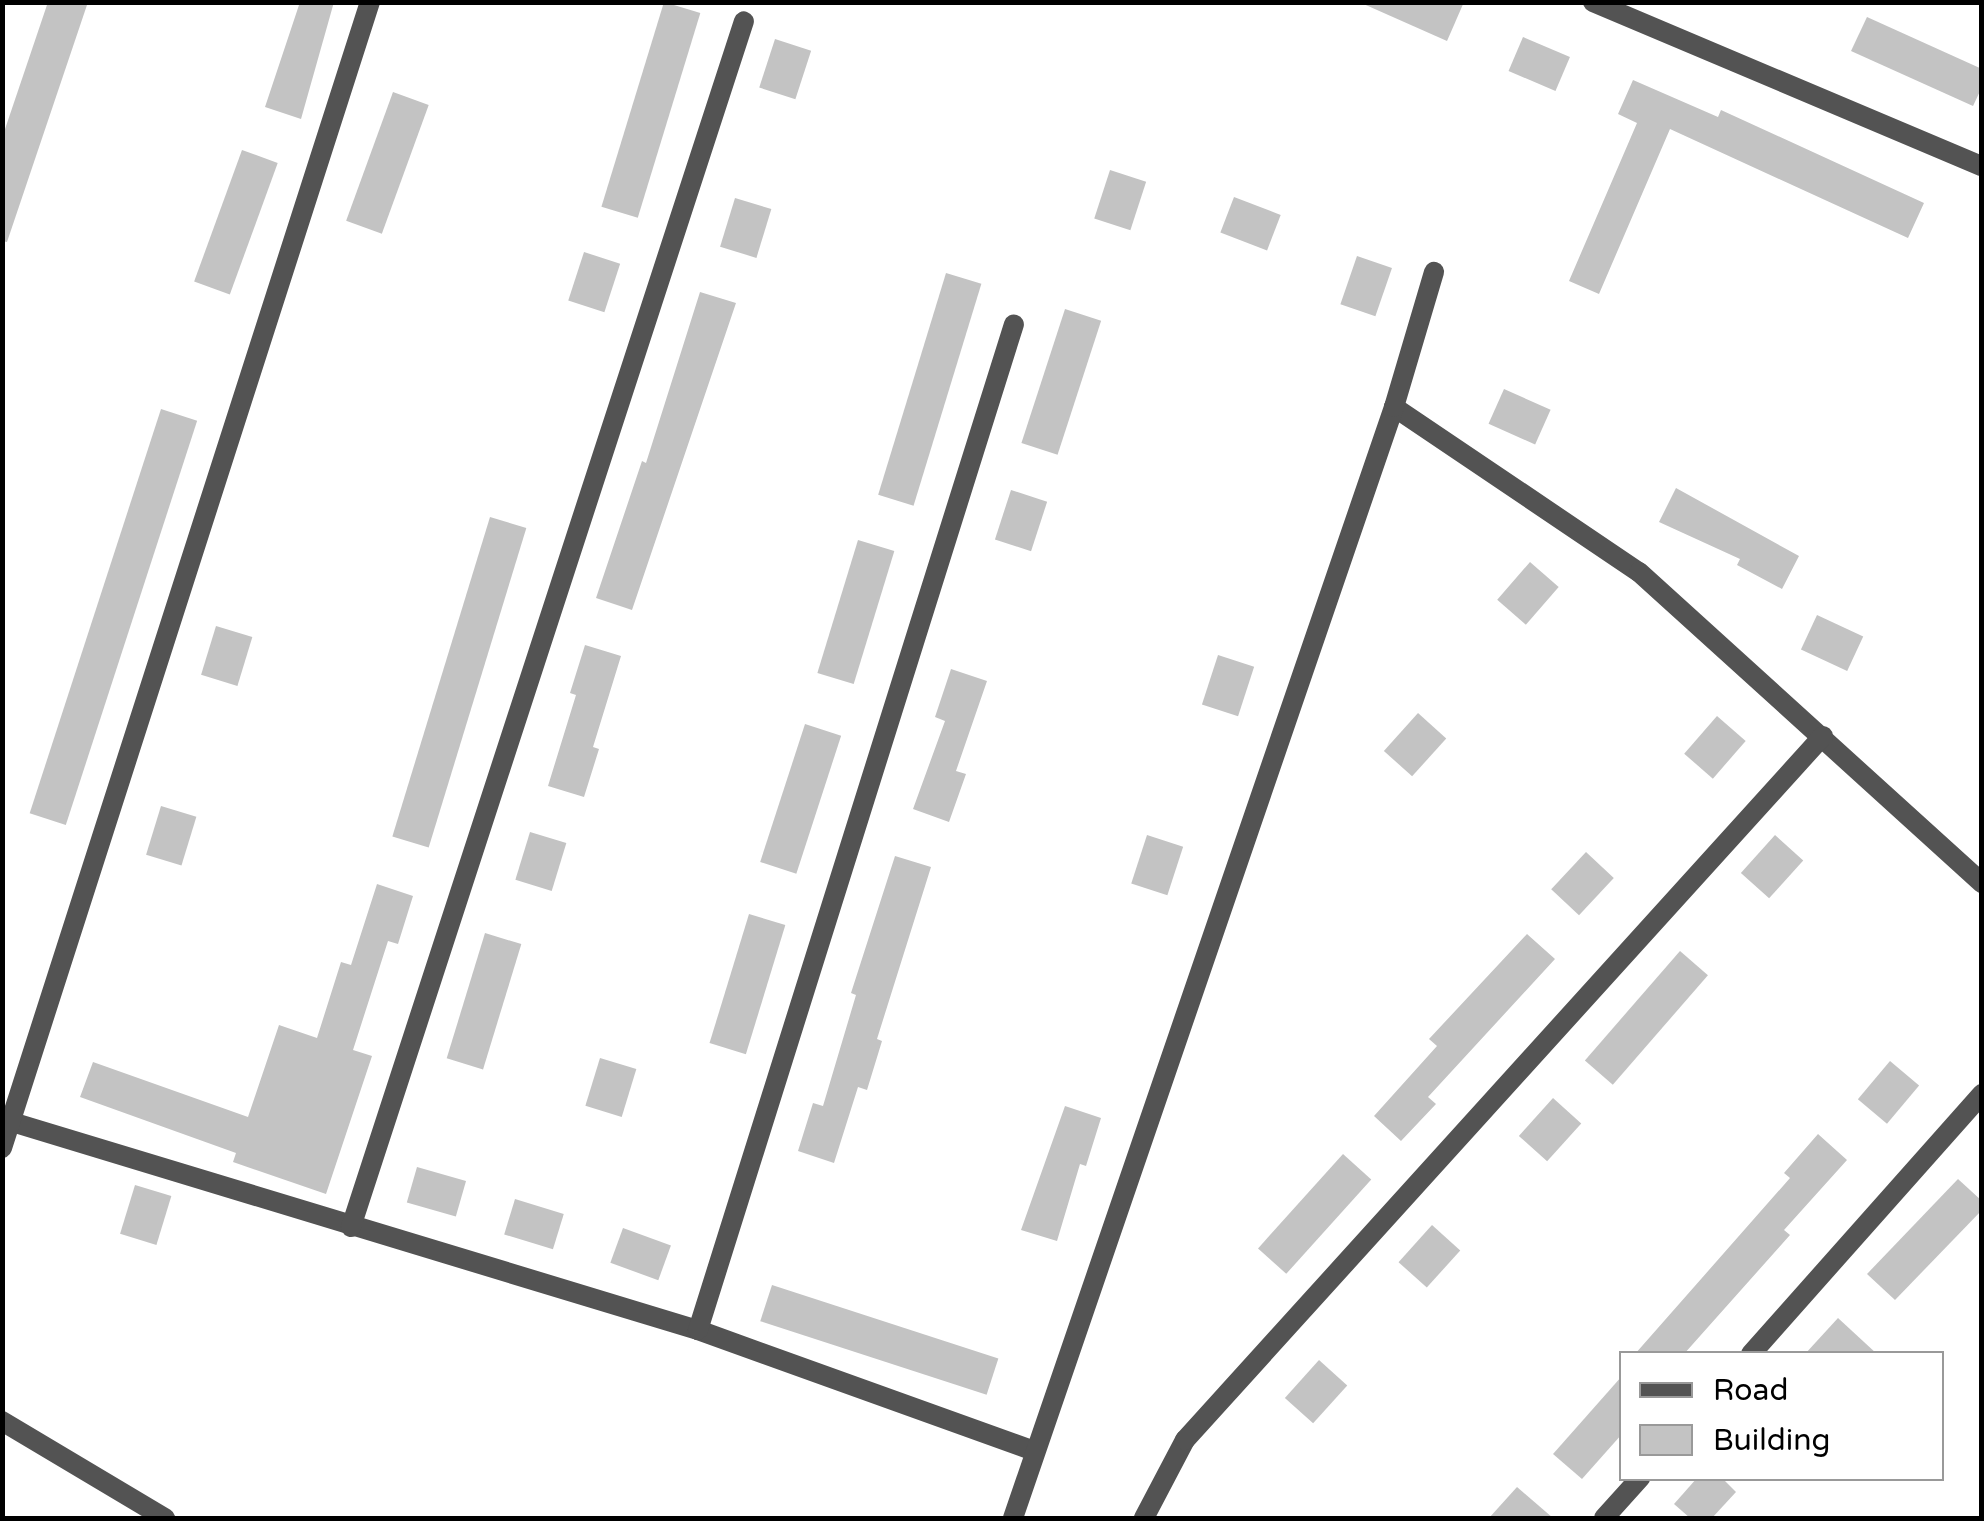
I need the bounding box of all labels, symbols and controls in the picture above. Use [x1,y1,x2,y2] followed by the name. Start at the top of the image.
[1619,1351,1944,1481] legend
[1713,1372,1788,1409] text: Road
[1713,1422,1830,1459] text: Building

